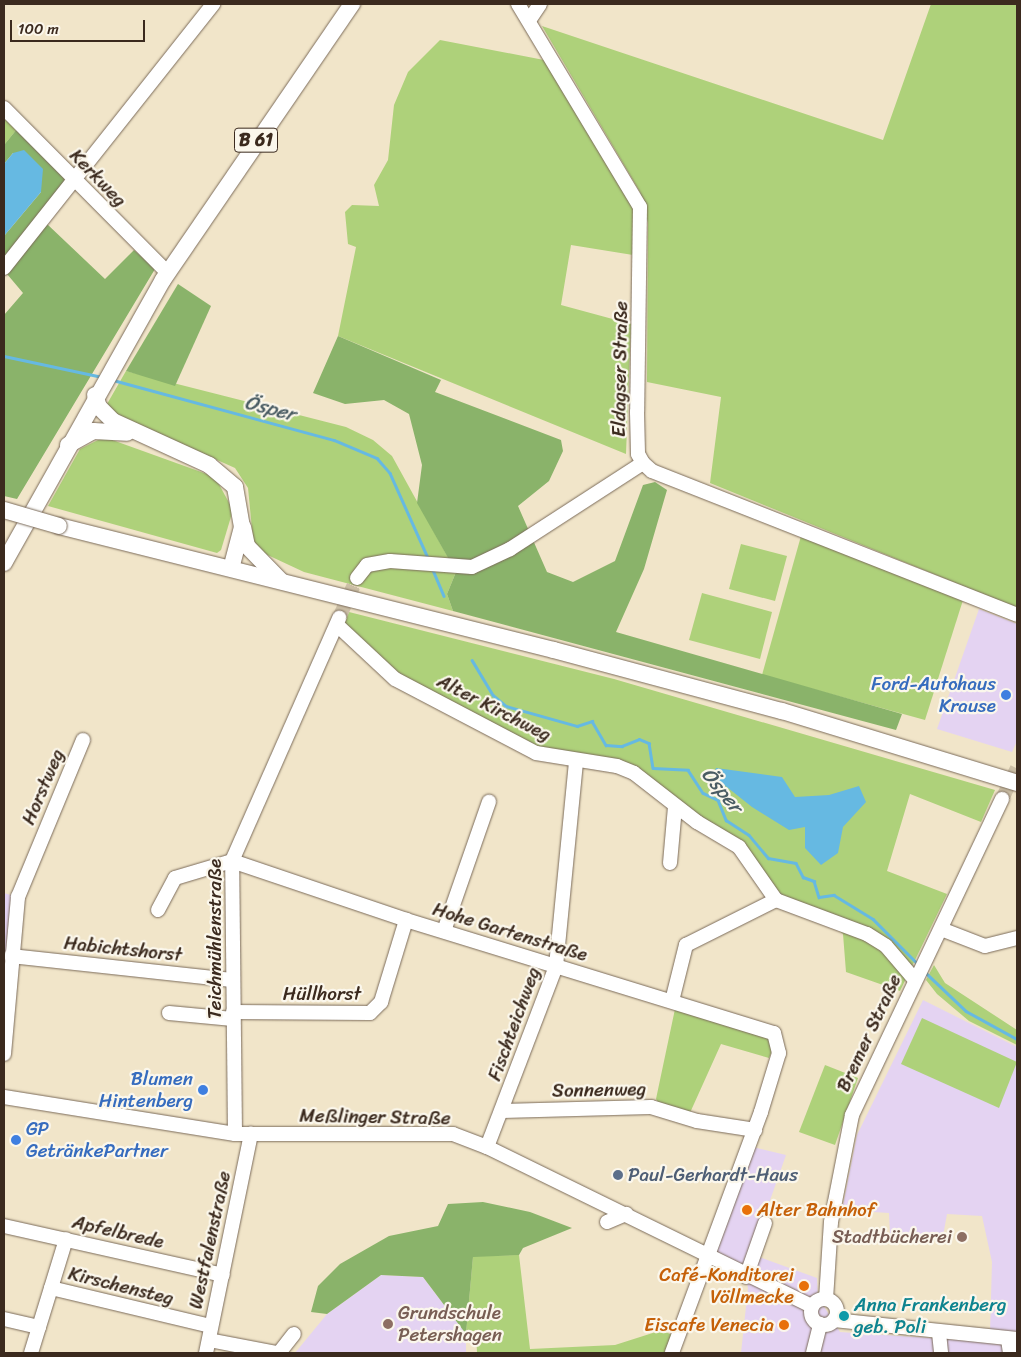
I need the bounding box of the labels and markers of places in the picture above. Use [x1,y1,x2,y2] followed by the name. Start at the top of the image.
[871,673,996,717] place label: Ford-Autohaus Krause
[1000,689,1012,701] marker: Ford-Autohaus Krause
[99,1068,193,1112] place label: Blumen Hintenberg
[197,1084,209,1096] marker: Blumen Hintenberg
[26,1118,168,1162] place label: GP GetränkePartner
[10,1134,22,1146] marker: GP GetränkePartner
[628,1164,798,1186] place label: Paul-Gerhardt-Haus
[612,1169,624,1181] marker: Paul-Gerhardt-Haus
[757,1199,875,1221] place label: Alter Bahnhof
[741,1204,753,1216] marker: Alter Bahnhof
[832,1226,952,1248] place label: Stadtbücherei
[956,1231,968,1243] marker: Stadtbücherei
[659,1264,794,1308] place label: Café-Konditorei Völlmecke
[798,1280,810,1292] marker: Café-Konditorei Völlmecke
[854,1294,1006,1338] place label: Anna Frankenberg geb. Poli
[398,1302,502,1346] place label: Grundschule Petershagen
[838,1310,850,1322] marker: Anna Frankenberg geb. Poli
[644,1314,774,1336] place label: Eiscafe Venecia
[382,1318,394,1330] marker: Grundschule Petershagen
[778,1319,790,1331] marker: Eiscafe Venecia

